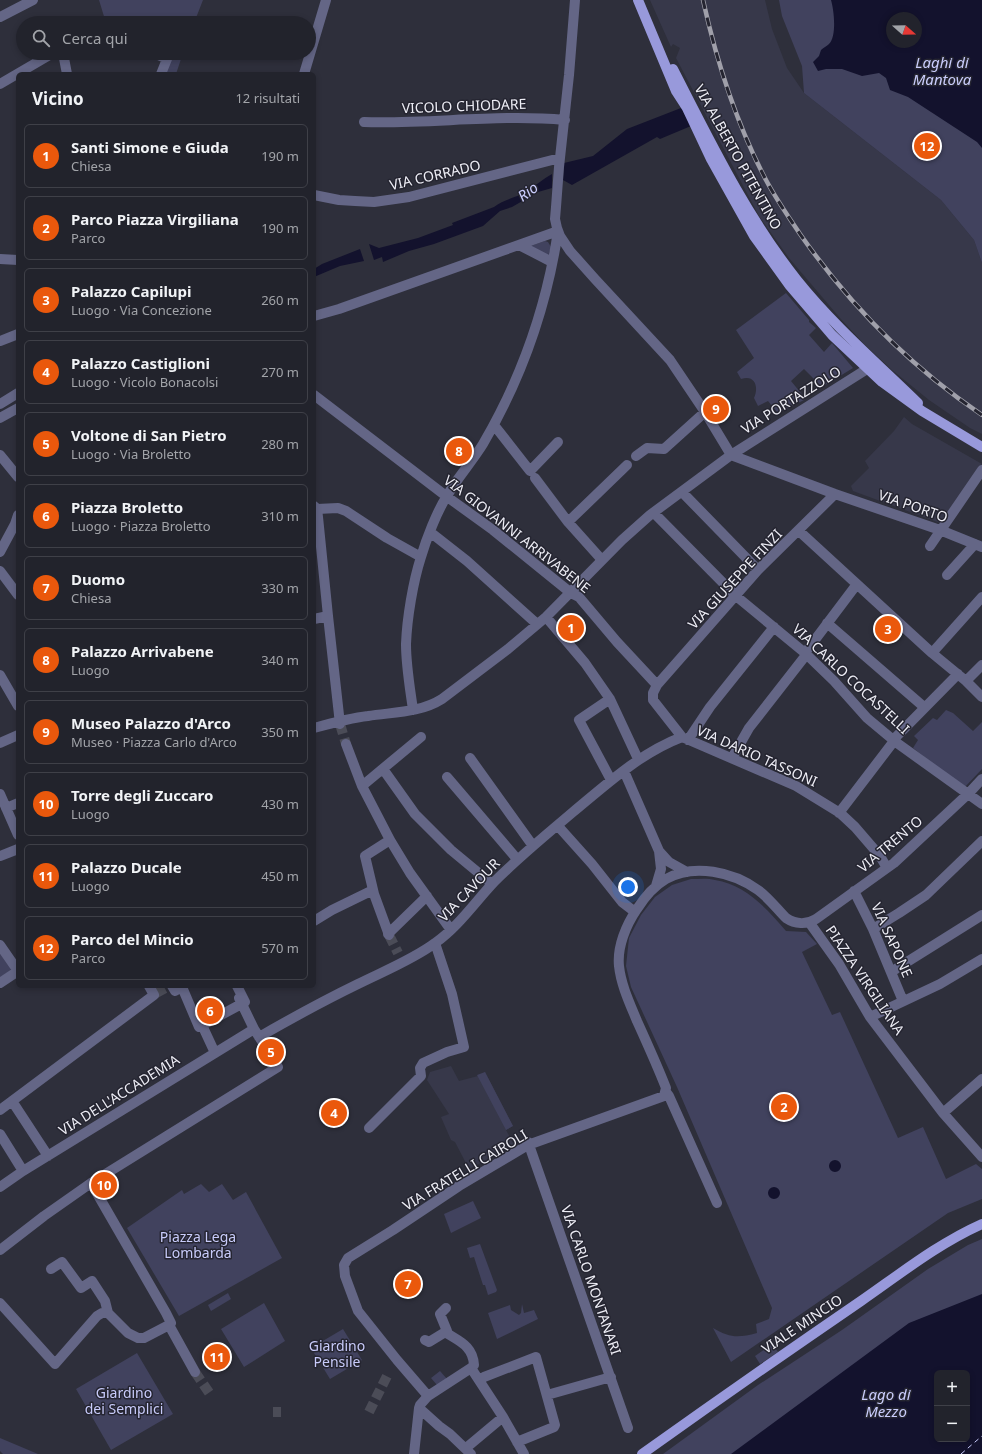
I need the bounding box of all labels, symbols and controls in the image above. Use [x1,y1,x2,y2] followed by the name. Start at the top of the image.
[886,12,922,48] north arrow
[16,16,316,60] search box
[30,27,52,49] icon: search
[62,28,128,48] text: Cerca qui
[913,52,972,89] water label: Laghi di Mantova
[691,81,786,233] street label: VIA ALBERTO PITENTINO
[32,87,84,110] text: Vicino
[235,89,300,107] text: 12 risultati
[401,94,527,117] street label: VICOLO CHIODARE
[914,131,940,161] pin: 12
[71,137,229,157] text: Santi Simone e Giuda
[42,147,50,165] text: 1
[261,147,299,165] text: 190 m
[388,155,482,194] street label: VIA CORRADO
[71,157,111,175] text: Chiesa
[513,177,542,205] water label: Rio
[71,209,239,229] text: Parco Piazza Virgiliana
[42,219,50,237] text: 2
[261,219,299,237] text: 190 m
[71,229,105,247] text: Parco
[71,281,192,301] text: Palazzo Capilupi
[42,291,50,309] text: 3
[261,291,299,309] text: 260 m
[71,301,212,319] text: Luogo · Via Concezione
[71,353,210,373] text: Palazzo Castiglioni
[737,361,844,438] street label: VIA PORTAZZOLO
[42,363,50,381] text: 4
[261,363,299,381] text: 270 m
[71,373,218,391] text: Luogo · Vicolo Bonacolsi
[703,394,729,424] pin: 9
[71,425,227,445] text: Voltone di San Pietro
[42,435,50,453] text: 5
[261,435,299,453] text: 280 m
[446,436,472,466] pin: 8
[71,445,191,463] text: Luogo · Via Broletto
[440,470,595,597] street label: VIA GIOVANNI ARRIVABENE
[876,485,950,526] street label: VIA PORTO
[71,497,183,517] text: Piazza Broletto
[42,507,50,525] text: 6
[261,507,299,525] text: 310 m
[71,517,211,535] text: Luogo · Piazza Broletto
[683,524,786,633] street label: VIA GIUSEPPE FINZI
[71,569,125,589] text: Duomo
[42,579,50,597] text: 7
[261,579,299,597] text: 330 m
[71,589,111,607] text: Chiesa
[558,613,584,643] pin: 1
[875,614,901,644] pin: 3
[789,619,914,738] street label: VIA CARLO COCASTELLI
[71,641,214,661] text: Palazzo Arrivabene
[42,651,50,669] text: 8
[261,651,299,669] text: 340 m
[71,661,110,679] text: Luogo
[71,713,231,733] text: Museo Palazzo d'Arco
[694,720,821,791] street label: VIA DARIO TASSONI
[42,723,50,741] text: 9
[261,723,299,741] text: 350 m
[71,733,237,751] text: Museo · Piazza Carlo d'Arco
[71,785,213,805] text: Torre degli Zuccaro
[39,795,53,813] text: 10
[261,795,299,813] text: 430 m
[71,805,110,823] text: Luogo
[853,811,926,876] street label: VIA TRENTO
[434,854,504,925] street label: VIA CAVOUR
[71,857,182,877] text: Palazzo Ducale
[39,867,53,885] text: 11
[261,867,299,885] text: 450 m
[71,877,110,895] text: Luogo
[618,877,638,897] your location
[867,899,917,980] street label: VIA SAPONE
[822,921,909,1038] street label: PIAZZA VIRGILIANA
[71,929,194,949] text: Parco del Mincio
[39,939,53,957] text: 12
[261,939,299,957] text: 570 m
[71,949,105,967] text: Parco
[197,996,223,1026] pin: 6
[258,1037,284,1067] pin: 5
[55,1050,183,1139] street label: VIA DELL'ACCADEMIA
[771,1092,797,1122] pin: 2
[321,1098,347,1128] pin: 4
[399,1125,531,1214] street label: VIA FRATELLI CAIROLI
[91,1170,117,1200] pin: 10
[557,1203,626,1357] street label: VIA CARLO MONTANARI
[160,1227,236,1262] park label: Piazza Lega Lombarda
[395,1269,421,1299] pin: 7
[758,1290,846,1358] street label: VIALE MINCIO
[309,1336,365,1371] park label: Giardino Pensile
[204,1342,230,1372] pin: 11
[934,1370,970,1442] map controls
[934,1370,970,1406] button: +
[85,1383,163,1418] park label: Giardino dei Semplici
[861,1384,912,1421] water label: Lago di Mezzo
[934,1406,970,1442] button: −

